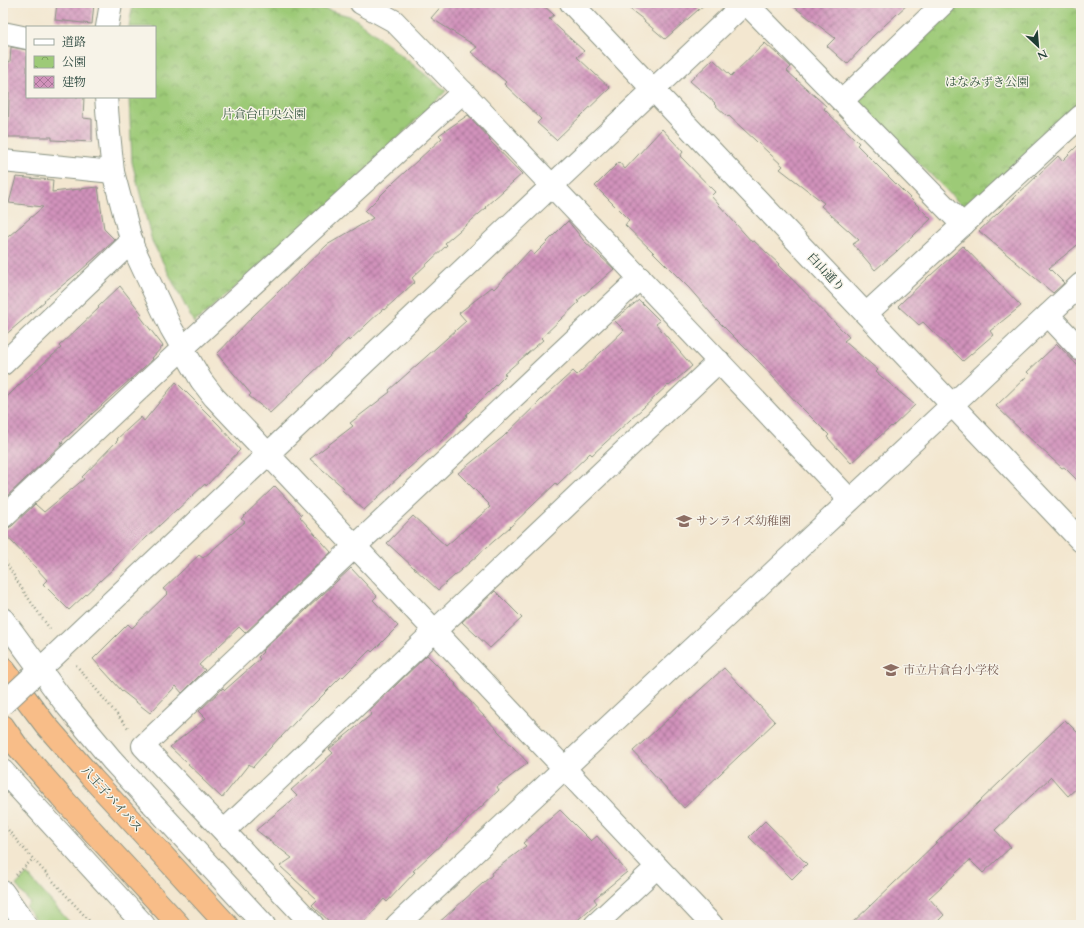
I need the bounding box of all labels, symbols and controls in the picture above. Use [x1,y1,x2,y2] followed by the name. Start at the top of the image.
[26,26,156,98] legend
[1018,26,1058,66] north arrow
[62,34,86,50] text: 道路
[1034,46,1050,64] text: N
[62,54,86,70] text: 公園
[62,74,86,90] text: 建物
[945,74,1029,90] park label: はなみずき公園
[222,106,306,122] park label: 片倉台中央公園
[804,249,848,295] street label: 白山通り
[675,512,693,530] school or university icon: サンライズ幼稚園
[696,513,791,529] place label: サンライズ幼稚園
[882,661,900,679] school or university icon: 市立片倉台小学校
[903,662,999,678] place label: 市立片倉台小学校
[78,763,146,835] street label: 八王子バイパス

